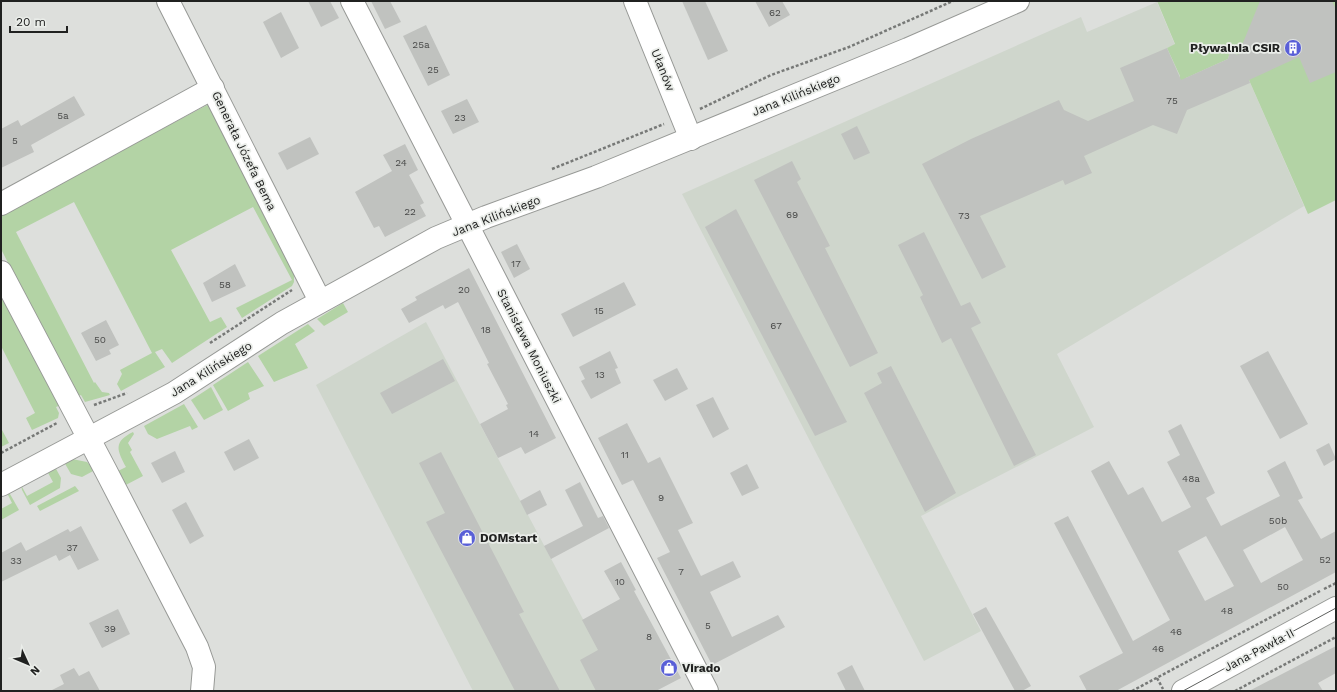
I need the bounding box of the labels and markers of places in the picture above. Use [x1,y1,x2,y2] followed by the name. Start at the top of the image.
[1283,38,1303,58] building icon: Pływalnia CSiR
[1190,41,1281,55] place label: Pływalnia CSiR
[457,528,477,548] shop icon: DOMstart
[480,531,538,545] place label: DOMstart
[659,658,679,678] shop icon: Virado
[682,661,720,675] place label: Virado

